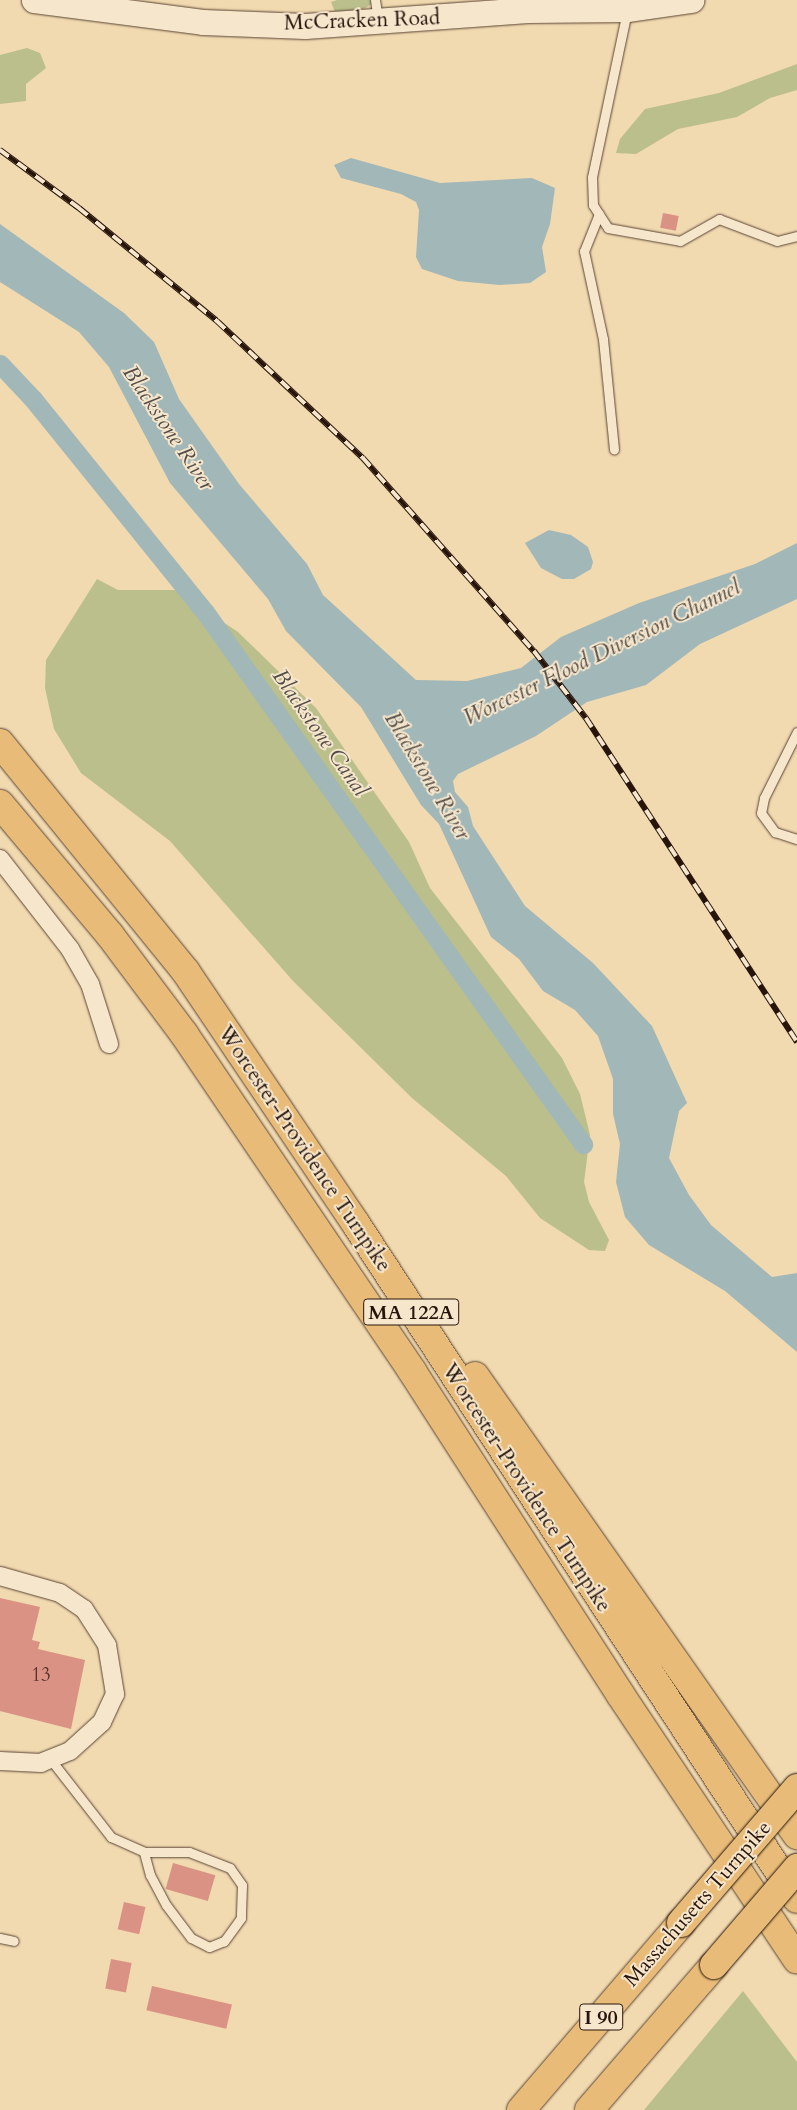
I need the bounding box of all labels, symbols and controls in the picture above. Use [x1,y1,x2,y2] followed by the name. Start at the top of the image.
[283,6,441,36] street label: McCracken Road
[117,361,219,495] water label: Blackstone River
[459,574,745,732] water label: Worcester Flood Diversion Channel
[266,664,374,802] water label: Blackstone Canal
[378,707,476,845] water label: Blackstone River
[212,1021,396,1277] street label: Worcester-Providence Turnpike
[362,1294,460,1330] road number: MA 122A
[436,1359,616,1617] street label: Worcester-Providence Turnpike
[31,1665,51,1687] house number: 13
[619,1816,777,1992] street label: Massachusetts Turnpike
[578,2000,624,2034] road number: I 90

